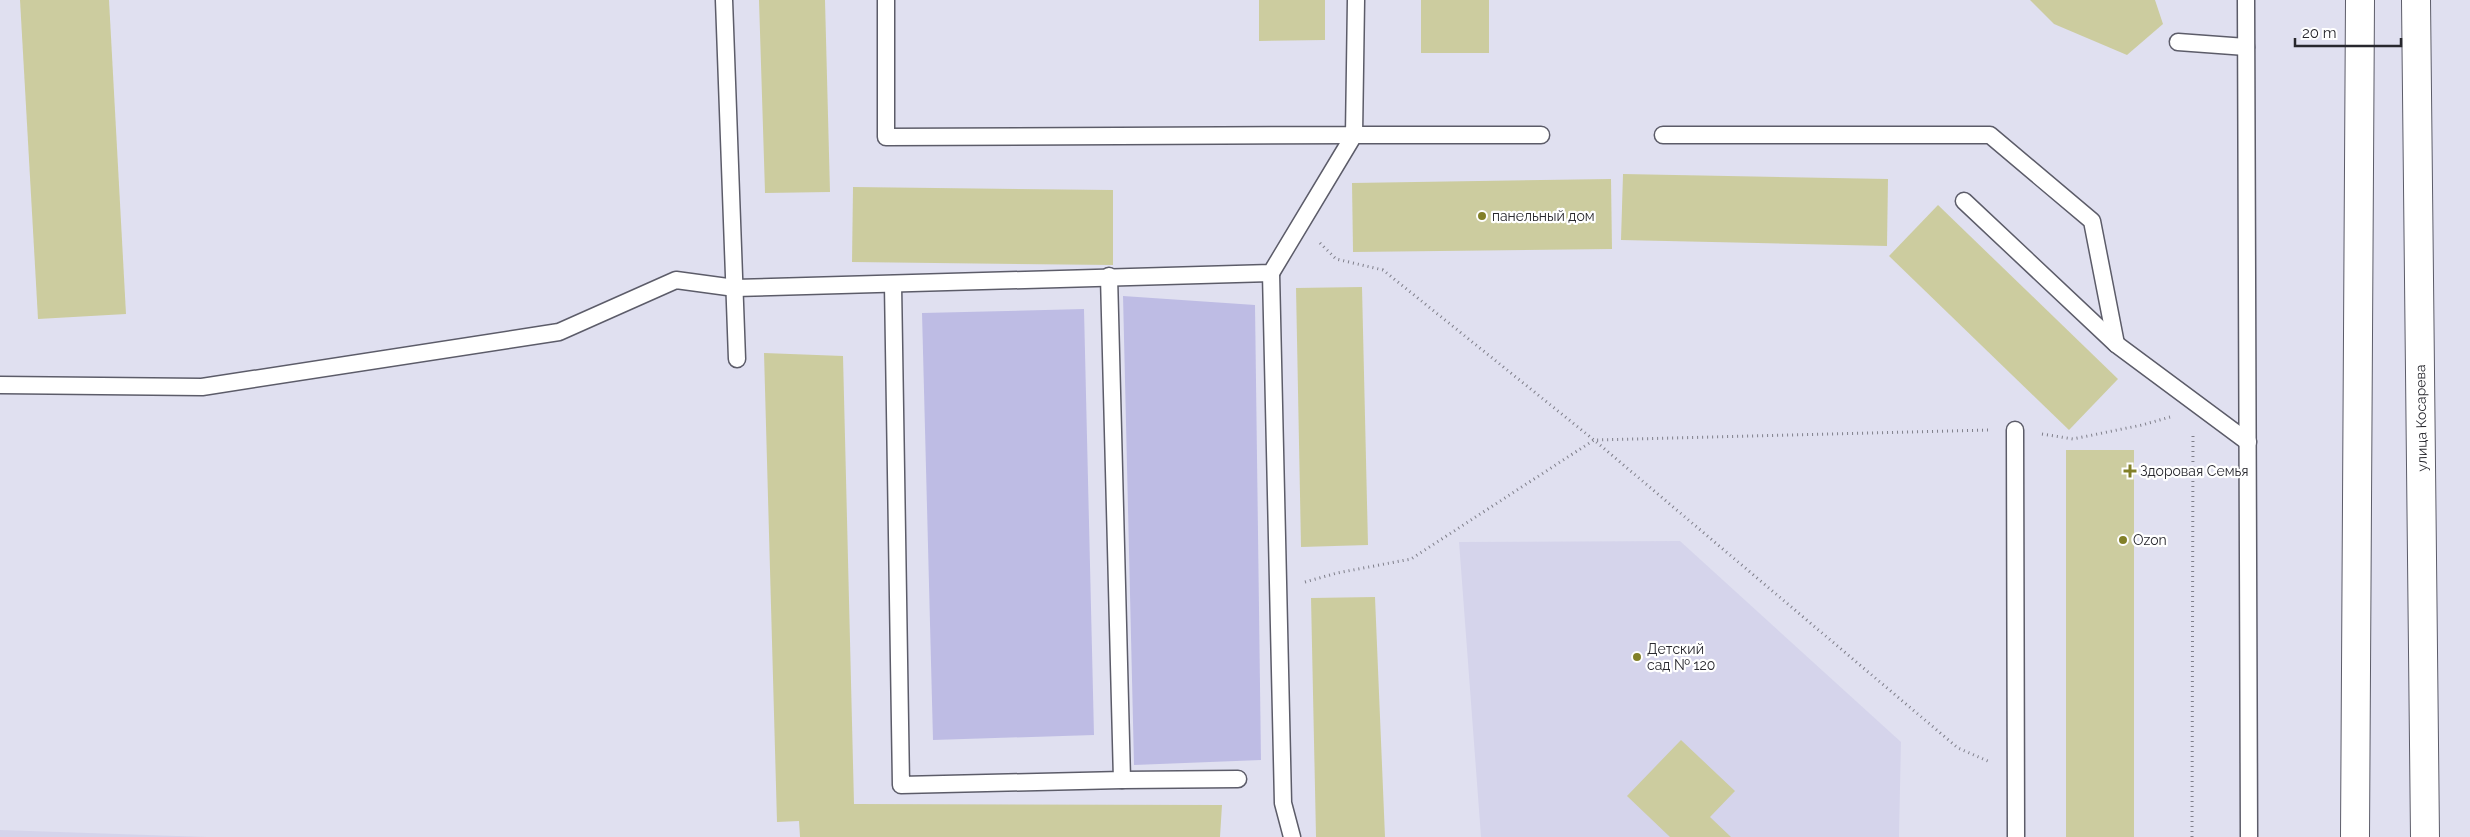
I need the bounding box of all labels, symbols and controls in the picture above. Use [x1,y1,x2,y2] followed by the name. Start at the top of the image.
[2295,15,2401,47] scale bar
[2302,24,2337,42] text: 20 m
[1492,208,1595,224] place label: панельный дом
[1476,210,1488,222] marker: панельный дом
[2412,364,2430,472] street label: улица Косарева
[2140,463,2249,479] place label: Здоровая Семья
[2124,465,2136,477] marker: Здоровая Семья
[2133,532,2167,548] place label: Ozon
[2117,534,2129,546] marker: Ozon
[1647,641,1715,673] place label: Детский сад № 120
[1631,651,1643,663] marker: Детский сад № 120

